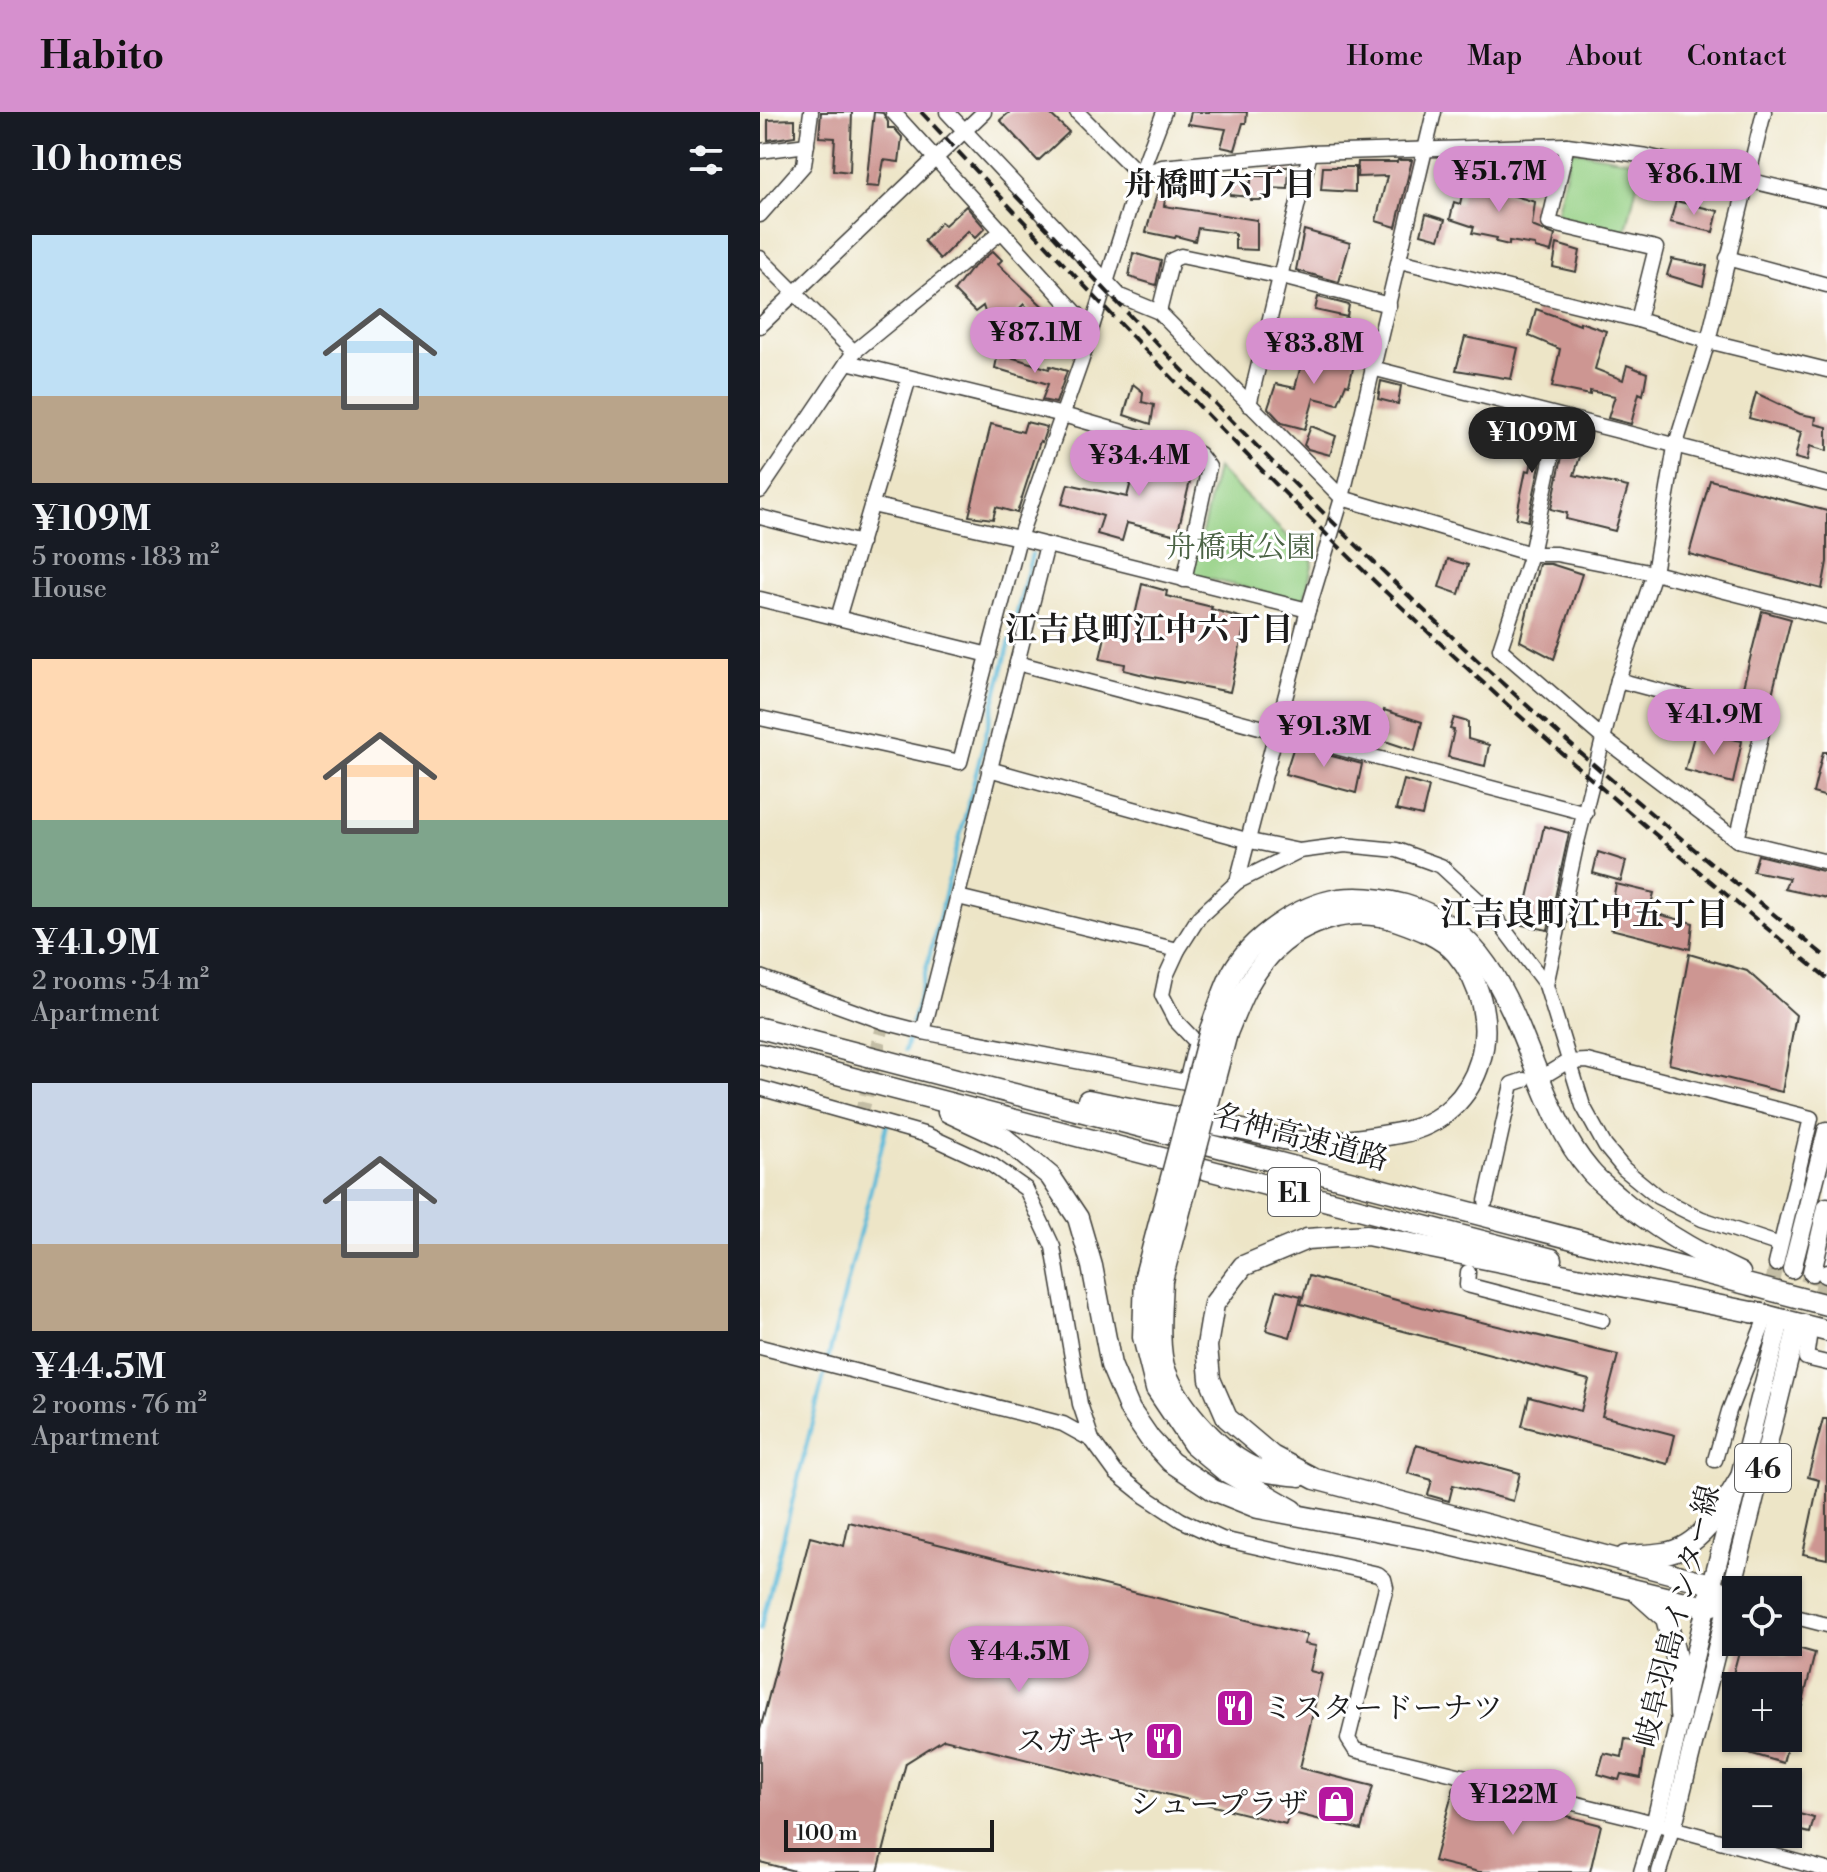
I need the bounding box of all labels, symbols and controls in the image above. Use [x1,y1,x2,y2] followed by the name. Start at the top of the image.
[40,33,164,80] text: Habito
[1347,39,1423,74] text: Home
[1467,39,1522,74] text: Map
[1566,39,1643,74] text: About
[1687,39,1787,74] text: Contact
[684,138,728,182] icon: filters
[32,139,182,181] text: 10 homes
[1434,146,1564,214] pin: ¥51.7M
[1629,149,1759,217] pin: ¥86.1M
[1451,156,1547,188] text: ¥51.7M
[1646,159,1742,191] text: ¥86.1M
[1124,165,1316,205] district label: 舟橋町六丁目
[308,287,452,431] icon: home
[970,307,1100,375] pin: ¥87.1M
[988,317,1082,349] text: ¥87.1M
[1249,318,1379,386] pin: ¥83.8M
[1264,328,1364,360] text: ¥83.8M
[1476,407,1588,475] pin: ¥109M
[1487,417,1577,449] text: ¥109M
[1074,430,1204,498] pin: ¥34.4M
[1088,440,1190,472] text: ¥34.4M
[32,499,151,541] text: ¥109M
[1166,529,1316,567] park label: 舟橋東公園
[32,541,219,573] text: 5 rooms · 183 m²
[32,573,107,605] text: House
[1005,610,1293,650] district label: 江吉良町江中六丁目
[1649,689,1779,757] pin: ¥41.9M
[1665,699,1763,731] text: ¥41.9M
[1259,701,1389,769] pin: ¥91.3M
[308,711,452,855] icon: home
[1277,711,1371,743] text: ¥91.3M
[1440,895,1728,935] district label: 江吉良町江中五丁目
[32,923,159,965] text: ¥41.9M
[32,965,209,997] text: 2 rooms · 54 m²
[32,997,160,1029] text: Apartment
[1209,1096,1393,1180] street label: 名神高速道路
[308,1135,452,1279] icon: home
[1268,1168,1320,1216] road number: E1
[32,1347,166,1389] text: ¥44.5M
[32,1389,207,1421] text: 2 rooms · 76 m²
[32,1421,160,1453] text: Apartment
[1735,1444,1791,1492] road number: 46
[1627,1481,1729,1751] street label: 岐阜羽島インター線
[1722,1576,1802,1848] map controls
[1722,1576,1802,1656] button: locate
[954,1626,1084,1694] pin: ¥44.5M
[968,1636,1070,1668] text: ¥44.5M
[1722,1672,1802,1752] button: +
[1214,1687,1256,1729] restaurant icon: ミスタードーナツ
[1263,1690,1503,1728] place label: ミスタードーナツ
[1143,1720,1185,1762] restaurant icon: スガキヤ
[1016,1723,1136,1761] place label: スガキヤ
[1722,1768,1802,1848] button: −
[1457,1769,1569,1837] pin: ¥122M
[1468,1779,1558,1811] text: ¥122M
[1315,1783,1357,1825] shop icon: シュープラザ
[1130,1786,1308,1824] place label: シュープラザ
[784,1816,994,1852] scale bar
[796,1820,858,1847] text: 100 m

